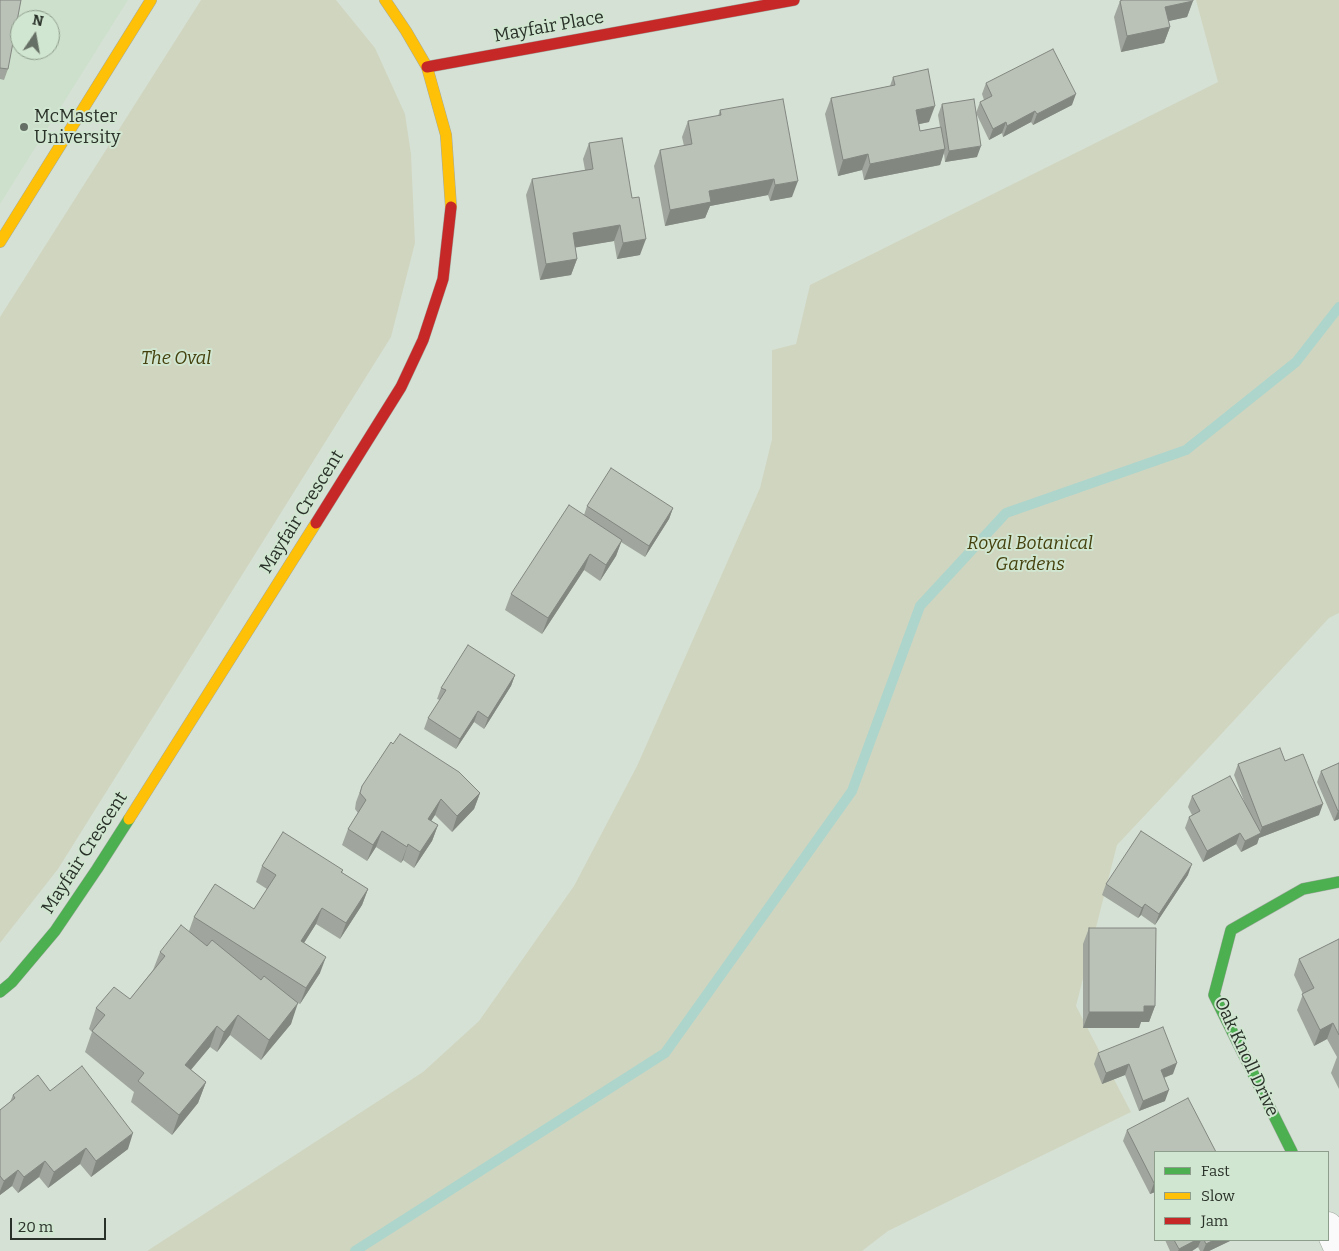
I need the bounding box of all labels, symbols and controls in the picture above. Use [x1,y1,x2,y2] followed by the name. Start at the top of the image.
[492,7,606,47] street label: Mayfair Place
[10,10,60,60] north arrow
[31,11,45,30] text: N
[34,106,120,148] place label: McMaster University
[18,121,30,133] marker: McMaster University
[141,348,211,370] park label: The Oval
[255,446,349,578] street label: Mayfair Crescent
[967,533,1093,576] park label: Royal Botanical Gardens
[38,788,132,918] street label: Mayfair Crescent
[1209,994,1283,1120] street label: Oak Knoll Drive
[1154,1151,1329,1241] legend
[1201,1162,1230,1180] text: Fast
[1201,1187,1235,1205] text: Slow
[12,1208,109,1240] scale bar
[1201,1212,1228,1230] text: Jam
[18,1218,53,1236] text: 20 m

